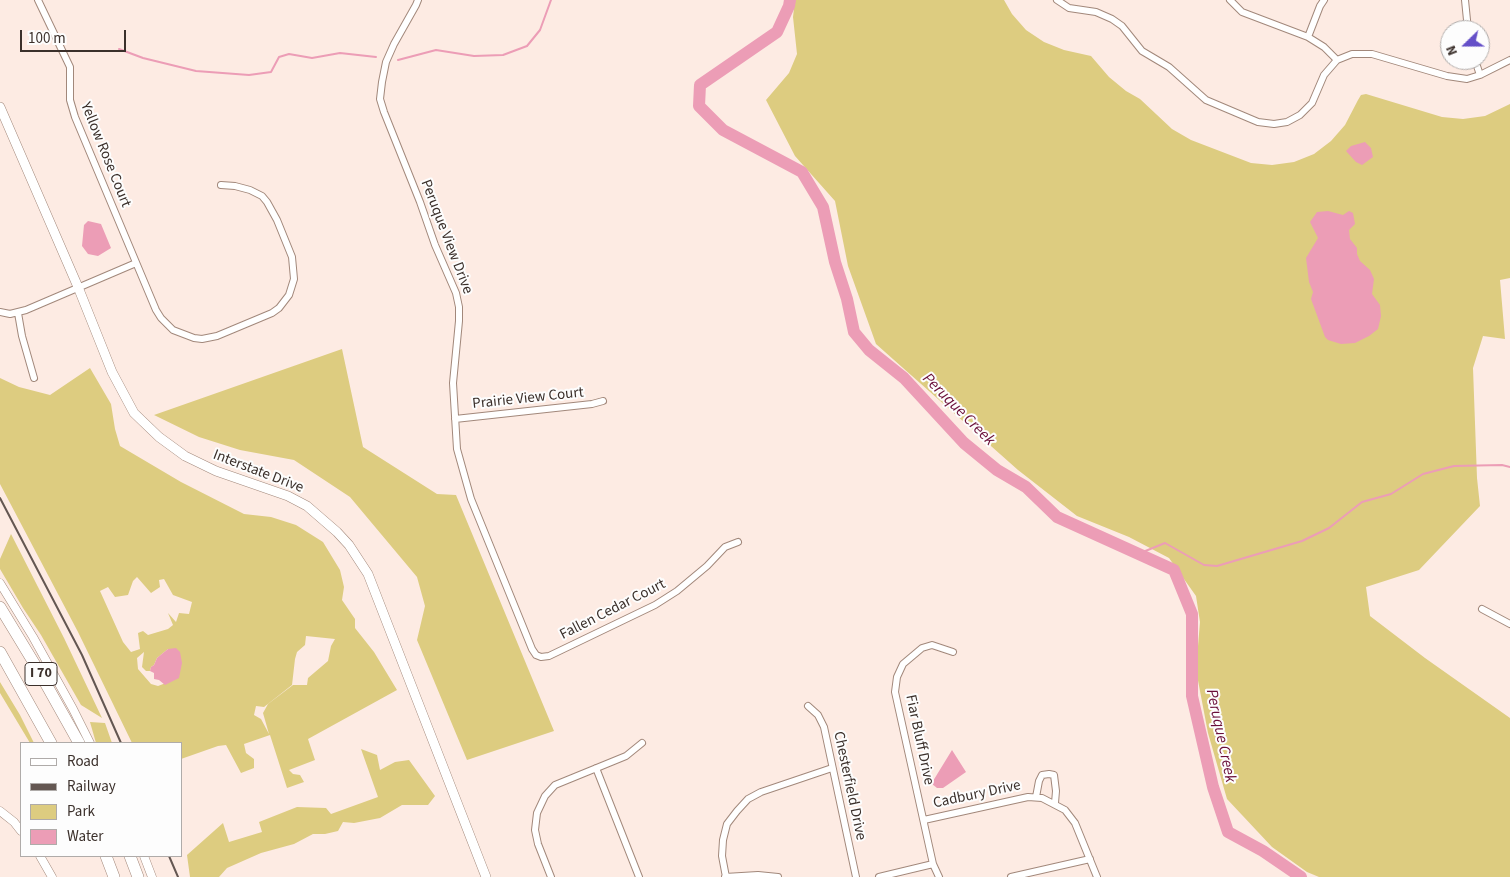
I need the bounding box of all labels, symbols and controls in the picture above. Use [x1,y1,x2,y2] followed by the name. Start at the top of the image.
[22,20,129,52] scale bar
[1440,20,1490,70] north arrow
[28,28,66,49] text: 100 m
[1441,42,1463,58] text: N
[76,100,134,210] street label: Yellow Rose Court
[416,177,476,297] street label: Peruque View Drive
[918,370,998,450] water label: Peruque Creek
[471,384,585,414] street label: Prairie View Court
[210,446,306,498] street label: Interstate Drive
[557,576,669,644] street label: Fallen Cedar Court
[25,662,57,686] road number: I 70
[1201,688,1239,784] water label: Peruque Creek
[901,693,937,787] street label: Fiar Bluff Drive
[829,730,869,842] street label: Chesterfield Drive
[20,742,182,857] legend
[67,751,99,772] text: Road
[67,776,116,797] text: Railway
[932,777,1022,813] street label: Cadbury Drive
[67,801,95,822] text: Park
[67,826,103,847] text: Water

